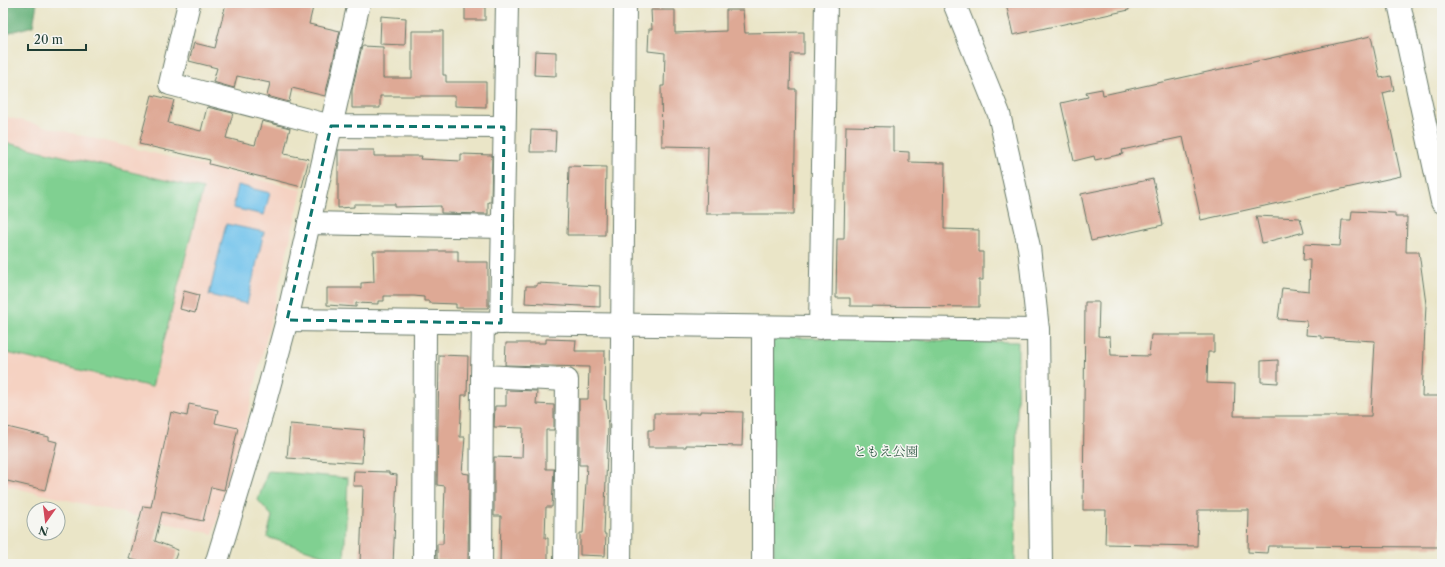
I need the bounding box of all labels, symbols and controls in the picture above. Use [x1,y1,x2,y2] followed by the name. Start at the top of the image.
[28,26,86,52] scale bar
[34,32,63,47] text: 20 m
[853,443,919,459] park label: ともえ公園
[26,501,66,541] north arrow
[37,523,50,539] text: N

